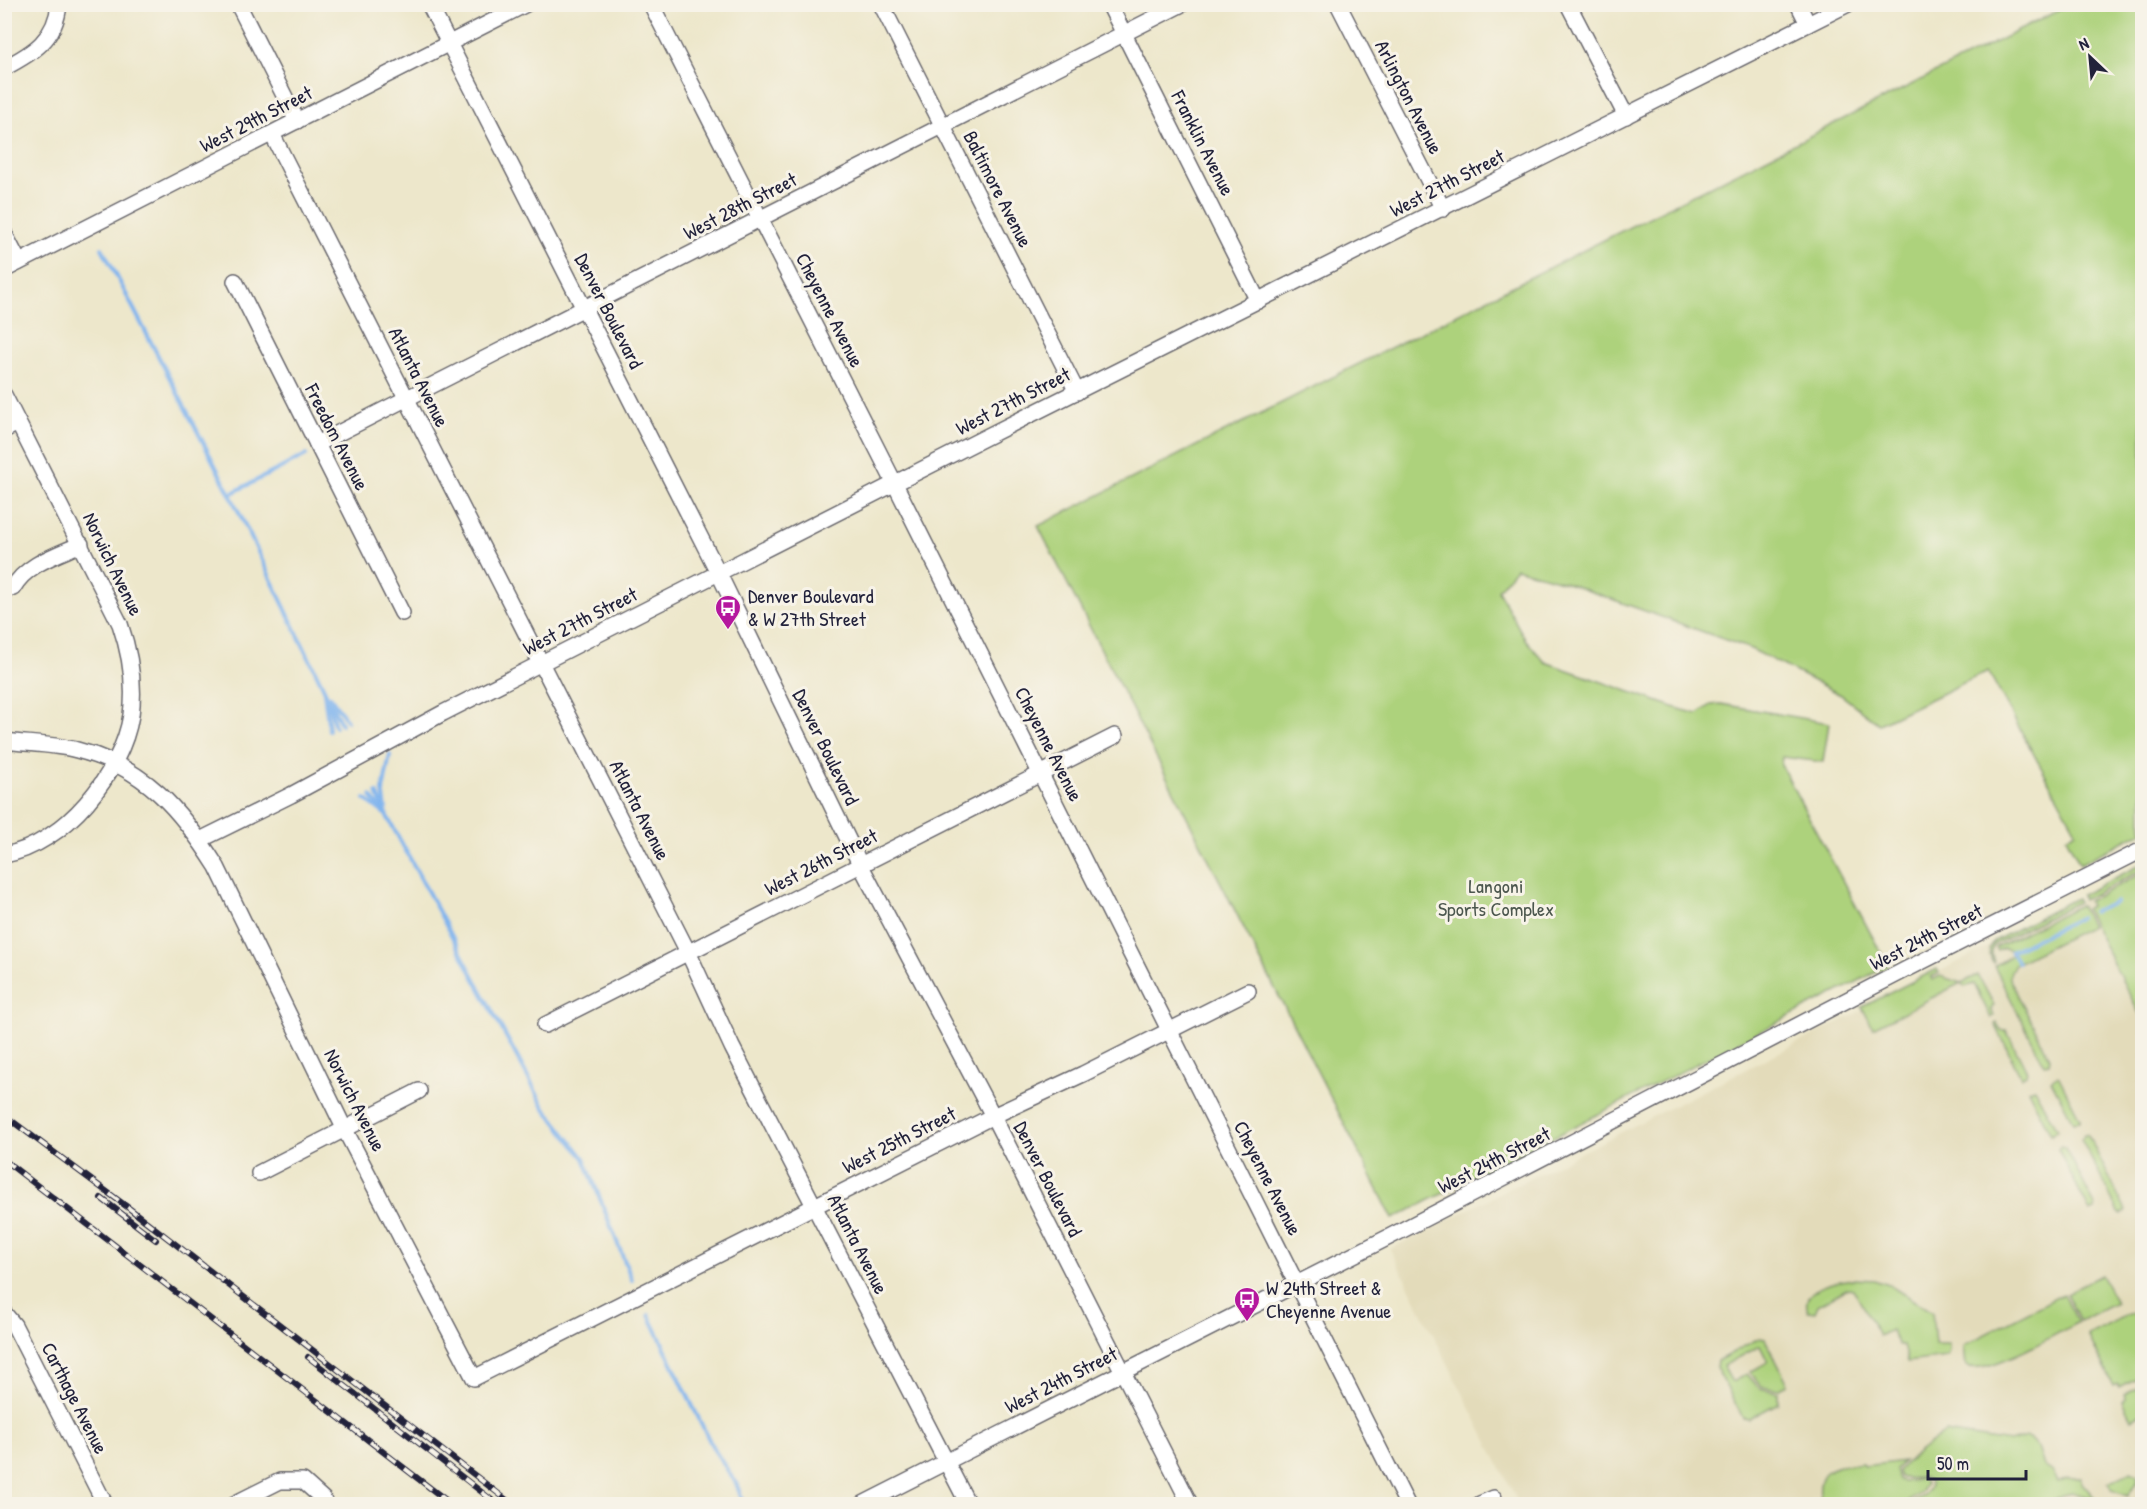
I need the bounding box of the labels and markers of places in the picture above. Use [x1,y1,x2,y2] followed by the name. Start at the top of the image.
[748,582,874,632] place label: Denver Boulevard & W 27th Street
[713,593,743,631] bus stop icon: Denver Boulevard & W 27th Street
[1266,1274,1391,1324] place label: W 24th Street & Cheyenne Avenue
[1232,1285,1262,1323] bus stop icon: W 24th Street & Cheyenne Avenue

